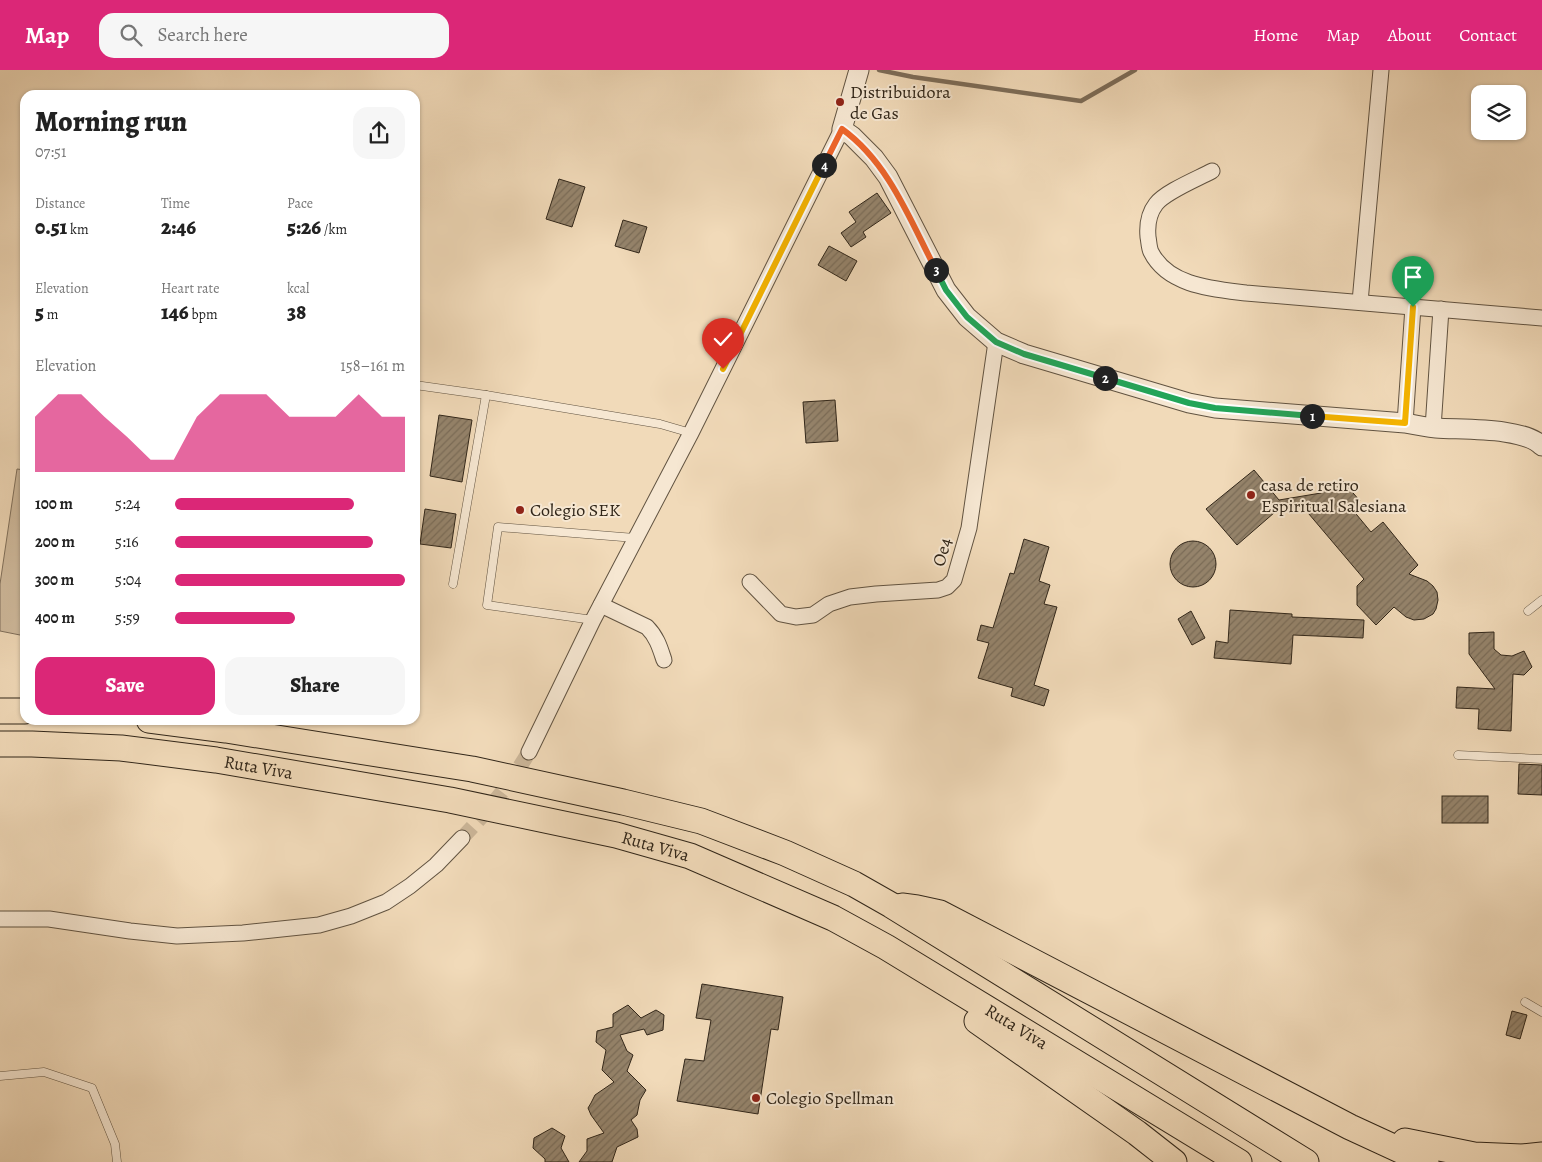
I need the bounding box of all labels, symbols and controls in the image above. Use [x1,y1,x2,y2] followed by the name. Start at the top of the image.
[99,13,449,58] search box
[25,19,69,51] text: Map
[117,21,145,49] icon: search
[157,22,248,48] text: Search here
[1253,23,1298,47] text: Home
[1326,23,1359,47] text: Map
[1387,23,1431,47] text: About
[1459,23,1517,47] text: Contact
[850,80,951,125] place label: Distribuidora de Gas
[1471,85,1526,140] map controls
[1471,85,1526,140] button: layers
[834,96,846,108] marker: Distribuidora de Gas
[35,103,187,141] text: Morning run
[353,107,405,159] button: share
[35,141,66,163] text: 07:51
[812,152,836,178] pin: 4
[821,156,828,175] text: 4
[35,194,85,213] text: Distance
[161,194,190,213] text: Time
[287,194,313,213] text: Pace
[35,213,67,241] text: 0.51
[161,213,196,241] text: 2:46
[287,213,321,241] text: 5:26
[67,220,89,239] text: km
[321,220,347,239] text: /km
[1392,256,1434,307] pin
[924,258,948,282] pin: 3
[933,261,940,280] text: 3
[1399,263,1427,291] icon: arrive
[35,279,89,298] text: Elevation
[161,279,219,298] text: Heart rate
[287,279,309,298] text: kcal
[35,298,44,326] text: 5
[161,298,189,326] text: 146
[287,298,306,326] text: 38
[44,305,58,324] text: m
[189,305,218,324] text: bpm
[702,318,744,369] pin
[709,325,737,353] icon: check
[35,355,96,377] text: Elevation
[340,355,405,377] text: 158–161 m
[1092,366,1118,390] pin: 2
[1102,369,1109,388] text: 2
[1300,404,1324,428] pin: 1
[1310,407,1315,426] text: 1
[1261,473,1407,518] place label: casa de retiro Espiritual Salesiana
[1245,489,1257,501] marker: casa de retiro Espiritual Salesiana
[35,493,73,515] text: 100 m
[115,493,141,515] text: 5:24
[530,498,621,522] place label: Colegio SEK
[514,504,526,516] marker: Colegio SEK
[35,531,75,553] text: 200 m
[115,531,139,553] text: 5:16
[927,535,957,569] street label: Oe4
[35,569,74,591] text: 300 m
[115,569,141,591] text: 5:04
[35,607,75,629] text: 400 m
[115,607,140,629] text: 5:59
[35,657,215,715] button: Save
[225,657,405,715] button: Share
[222,750,295,785] street label: Ruta Viva
[619,825,693,867] street label: Ruta Viva
[981,998,1053,1055] street label: Ruta Viva
[766,1086,894,1110] place label: Colegio Spellman
[750,1092,762,1104] marker: Colegio Spellman

